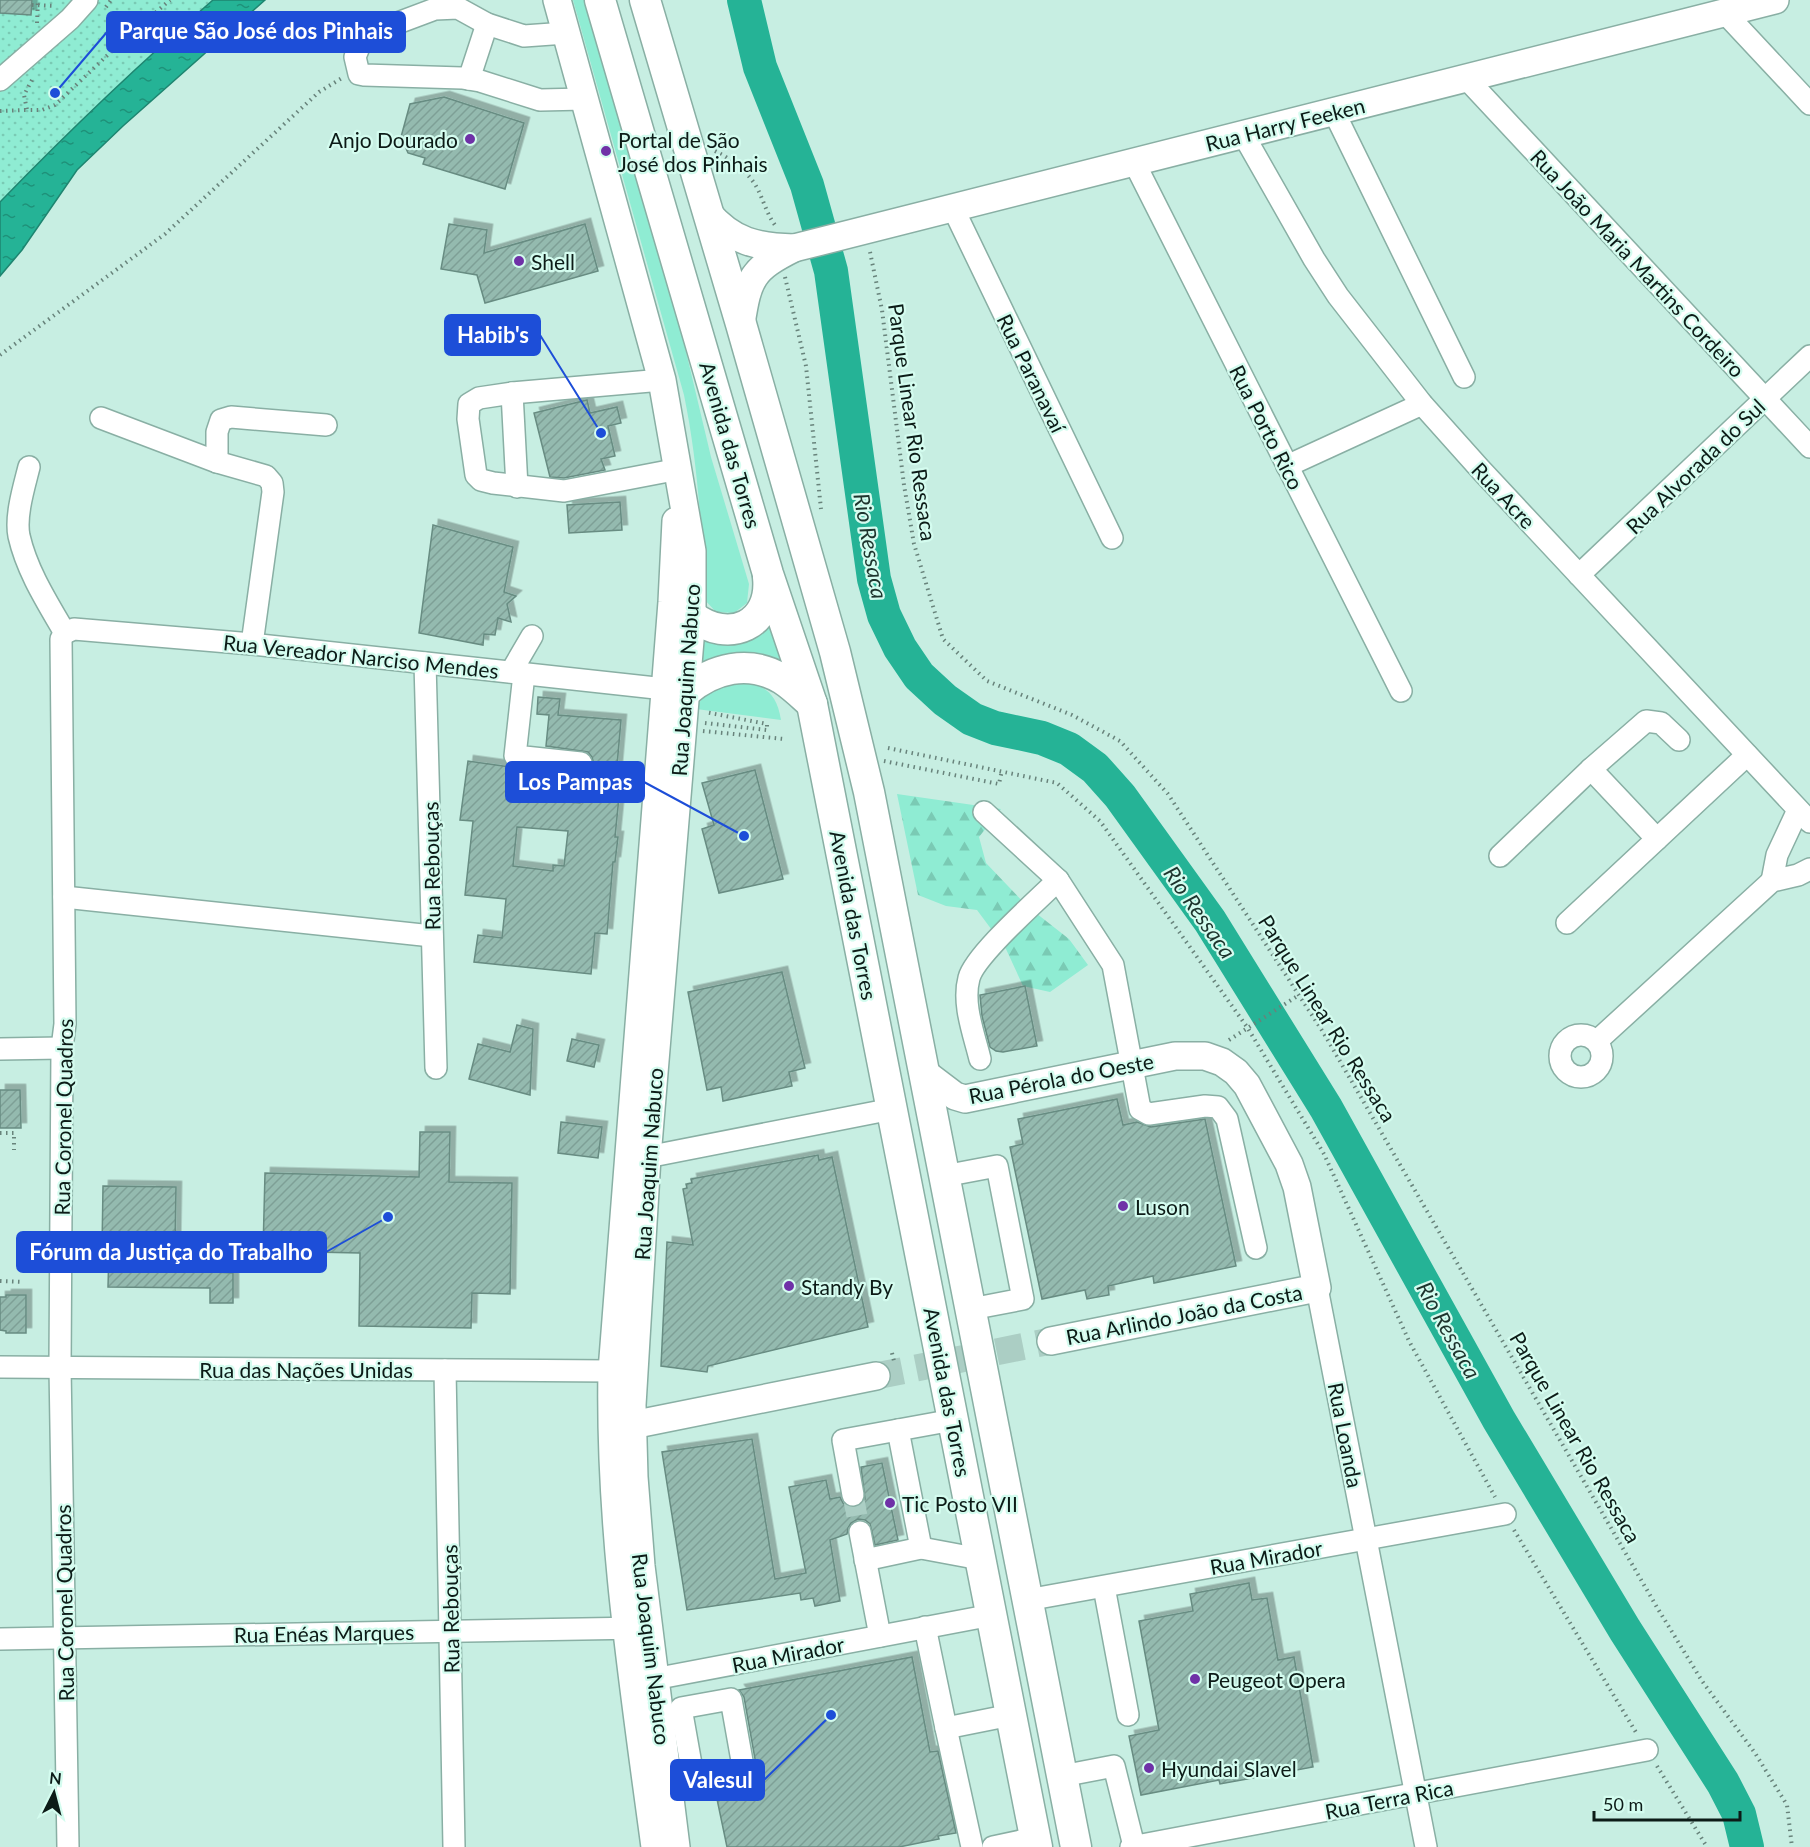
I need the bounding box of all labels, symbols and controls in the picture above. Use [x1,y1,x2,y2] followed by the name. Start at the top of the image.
[107,12,405,52] callout: Parque São José dos Pinhais
[119,17,393,44] text: Parque São José dos Pinhais
[1203,92,1367,156] street label: Rua Harry Feeken
[329,127,458,152] place label: Anjo Dourado
[618,127,768,176] place label: Portal de São José dos Pinhais
[463,132,477,146] marker: Anjo Dourado
[599,144,613,158] marker: Portal de São José dos Pinhais
[1526,144,1750,382] street label: Rua João Maria Martins Cordeiro
[531,249,575,274] place label: Shell
[512,254,526,268] marker: Shell
[884,302,942,542] street label: Parque Linear Rio Ressaca
[993,310,1072,437] street label: Rua Paranavaí
[445,315,540,355] callout: Habib's
[457,321,529,348] text: Habib's
[695,359,767,531] street label: Avenida das Torres
[1225,361,1309,494] street label: Rua Porto Rico
[1620,393,1770,539] street label: Rua Alvorada do Sul
[1467,457,1541,533] street label: Rua Acre
[848,491,894,601] water label: Rio Ressaca
[666,583,704,777] street label: Rua Joaquim Nabuco
[222,629,500,683] street label: Rua Vereador Narciso Mendes
[506,762,644,802] callout: Los Pampas
[518,768,632,795] text: Los Pampas
[417,801,445,931] street label: Rua Rebouças
[825,828,883,1002] street label: Avenida das Torres
[1158,860,1242,964] water label: Rio Ressaca
[1254,910,1402,1126] street label: Parque Linear Rio Ressaca
[49,1018,77,1216] street label: Rua Coronel Quadros
[966,1048,1156,1108] street label: Rua Pérola do Oeste
[629,1067,667,1261] street label: Rua Joaquim Nabuco
[1135,1194,1190,1219] place label: Luson
[1116,1199,1130,1213] marker: Luson
[17,1232,326,1272] callout: Fórum da Justiça do Trabalho
[29,1238,313,1265] text: Fórum da Justiça do Trabalho
[801,1274,893,1299] place label: Standy By
[1411,1277,1487,1383] water label: Rio Ressaca
[782,1279,796,1293] marker: Standy By
[1064,1279,1304,1349] street label: Rua Arlindo João da Costa
[919,1305,977,1479] street label: Avenida das Torres
[1505,1327,1647,1547] street label: Parque Linear Rio Ressaca
[199,1357,413,1382] street label: Rua das Nações Unidas
[1324,1380,1368,1490] street label: Rua Loanda
[902,1491,1018,1516] place label: Tic Posto VII
[883,1496,897,1510] marker: Tic Posto VII
[50,1504,78,1702] street label: Rua Coronel Quadros
[1208,1535,1325,1579] street label: Rua Mirador
[436,1544,464,1674] street label: Rua Rebouças
[628,1552,676,1746] street label: Rua Joaquim Nabuco
[234,1619,414,1647] street label: Rua Enéas Marques
[730,1631,847,1677] street label: Rua Mirador
[1207,1667,1346,1692] place label: Peugeot Opera
[1188,1672,1202,1686] marker: Peugeot Opera
[1161,1756,1297,1781] place label: Hyundai Slavel
[671,1760,764,1800] callout: Valesul
[1142,1761,1156,1775] marker: Hyundai Slavel
[24,1763,84,1823] north arrow
[682,1766,753,1793] text: Valesul
[48,1767,63,1788] text: N
[1323,1774,1455,1824] street label: Rua Terra Rica
[1594,1784,1740,1822] scale bar
[1603,1793,1643,1815] text: 50 m

